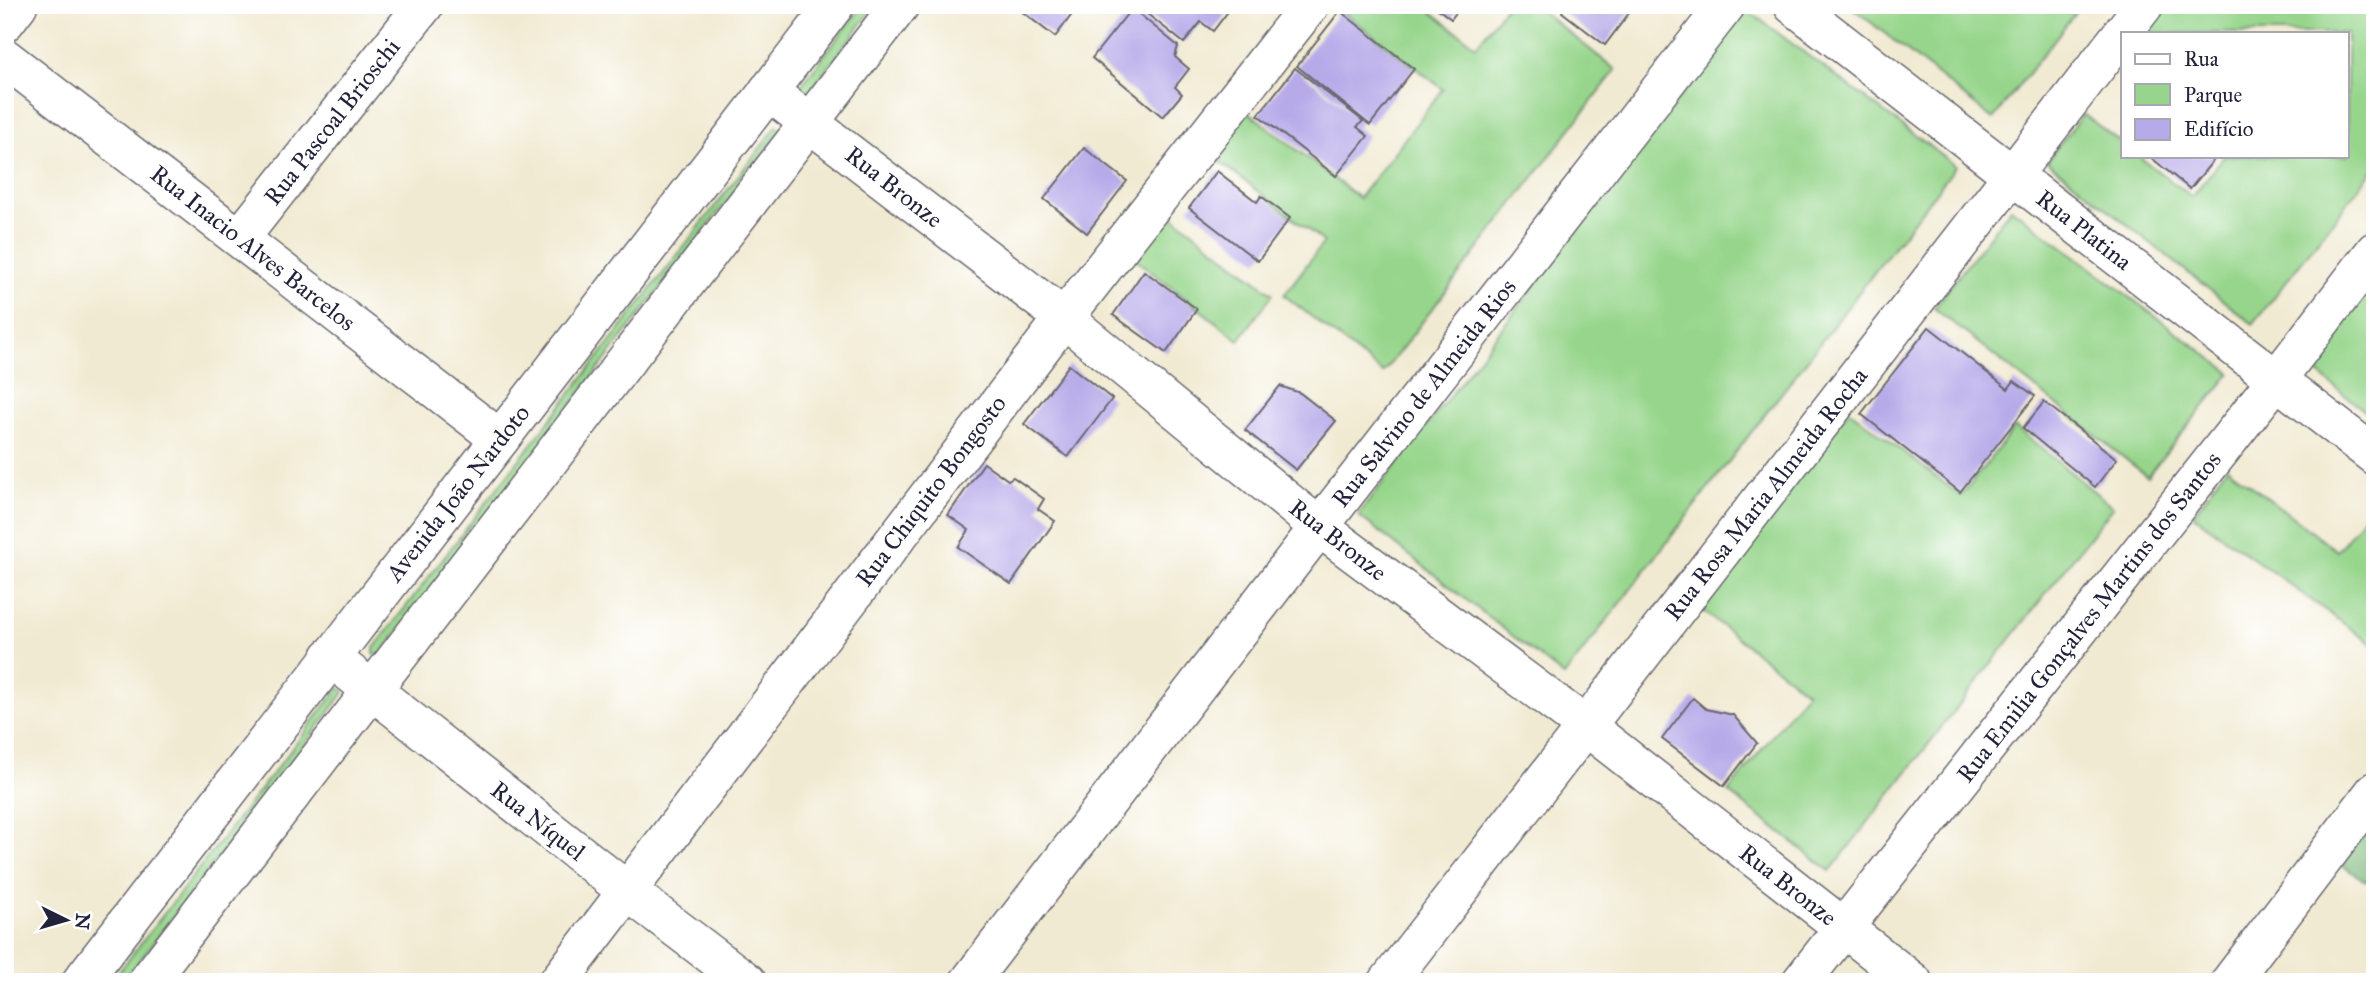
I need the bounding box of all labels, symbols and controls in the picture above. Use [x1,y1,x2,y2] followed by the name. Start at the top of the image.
[258,32,407,211] street label: Rua Pascoal Brioschi
[2121,32,2348,158] legend
[2184,46,2219,72] text: Rua
[2184,82,2243,108] text: Parque
[2184,116,2254,142] text: Edifício
[839,140,949,234] street label: Rua Bronze
[144,159,362,337] street label: Rua Inacio Alves Barcelos
[2030,183,2139,277] street label: Rua Platina
[1325,273,1523,513] street label: Rua Salvino de Almeida Rios
[1658,361,1875,626] street label: Rua Rosa Maria Almeida Rocha
[849,389,1013,593] street label: Rua Chiquito Bongosto
[379,399,536,588] street label: Avenida João Nardoto
[1950,445,2228,789] street label: Rua Emilia Gonçalves Martins dos Santos
[1283,493,1393,587] street label: Rua Bronze
[485,775,592,868] street label: Rua Níquel
[1733,838,1843,932] street label: Rua Bronze
[32,886,102,956] north arrow
[70,912,95,930] text: N

